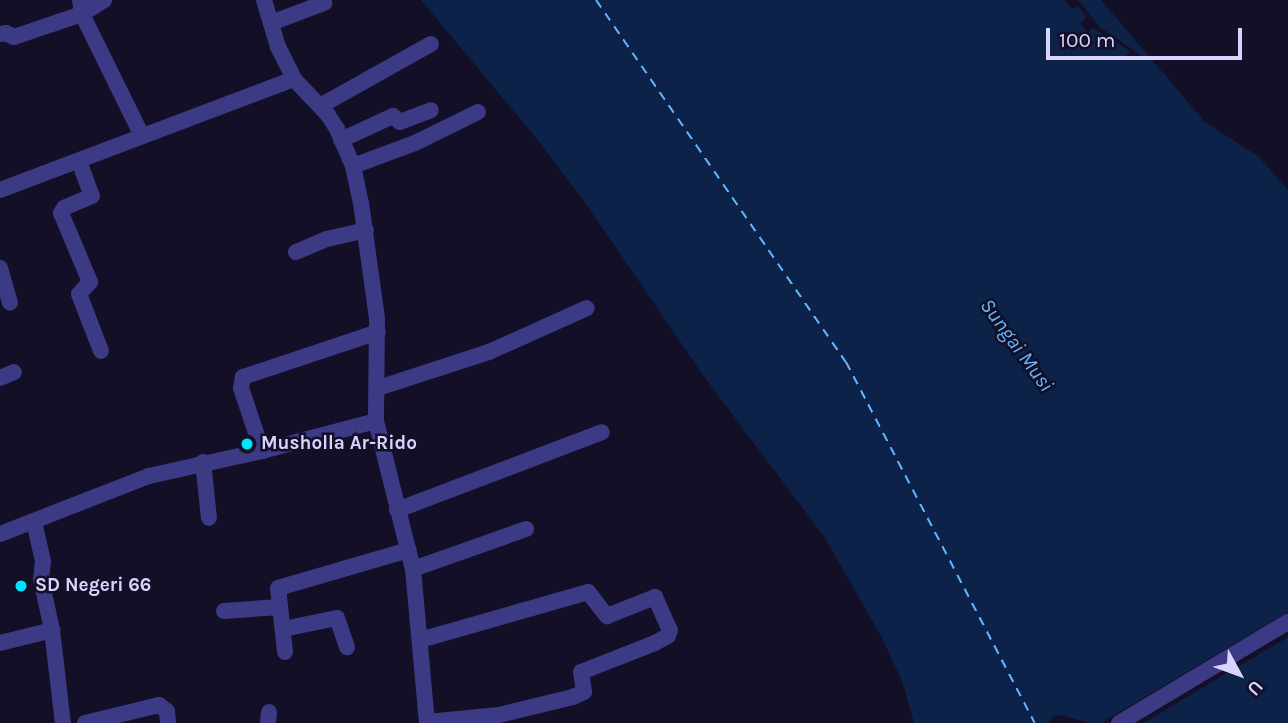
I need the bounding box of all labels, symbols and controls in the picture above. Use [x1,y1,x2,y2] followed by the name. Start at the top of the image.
[1050,14,1246,58] scale bar
[1059,28,1116,52] text: 100 m
[975,294,1059,396] water label: Sungai Musi
[261,433,417,455] place label: Musholla Ar-Rido
[239,436,255,452] marker: Musholla Ar-Rido
[35,575,151,597] place label: SD Negeri 66
[13,578,29,594] marker: SD Negeri 66
[1204,639,1274,709] north arrow
[1242,676,1267,700] text: U

